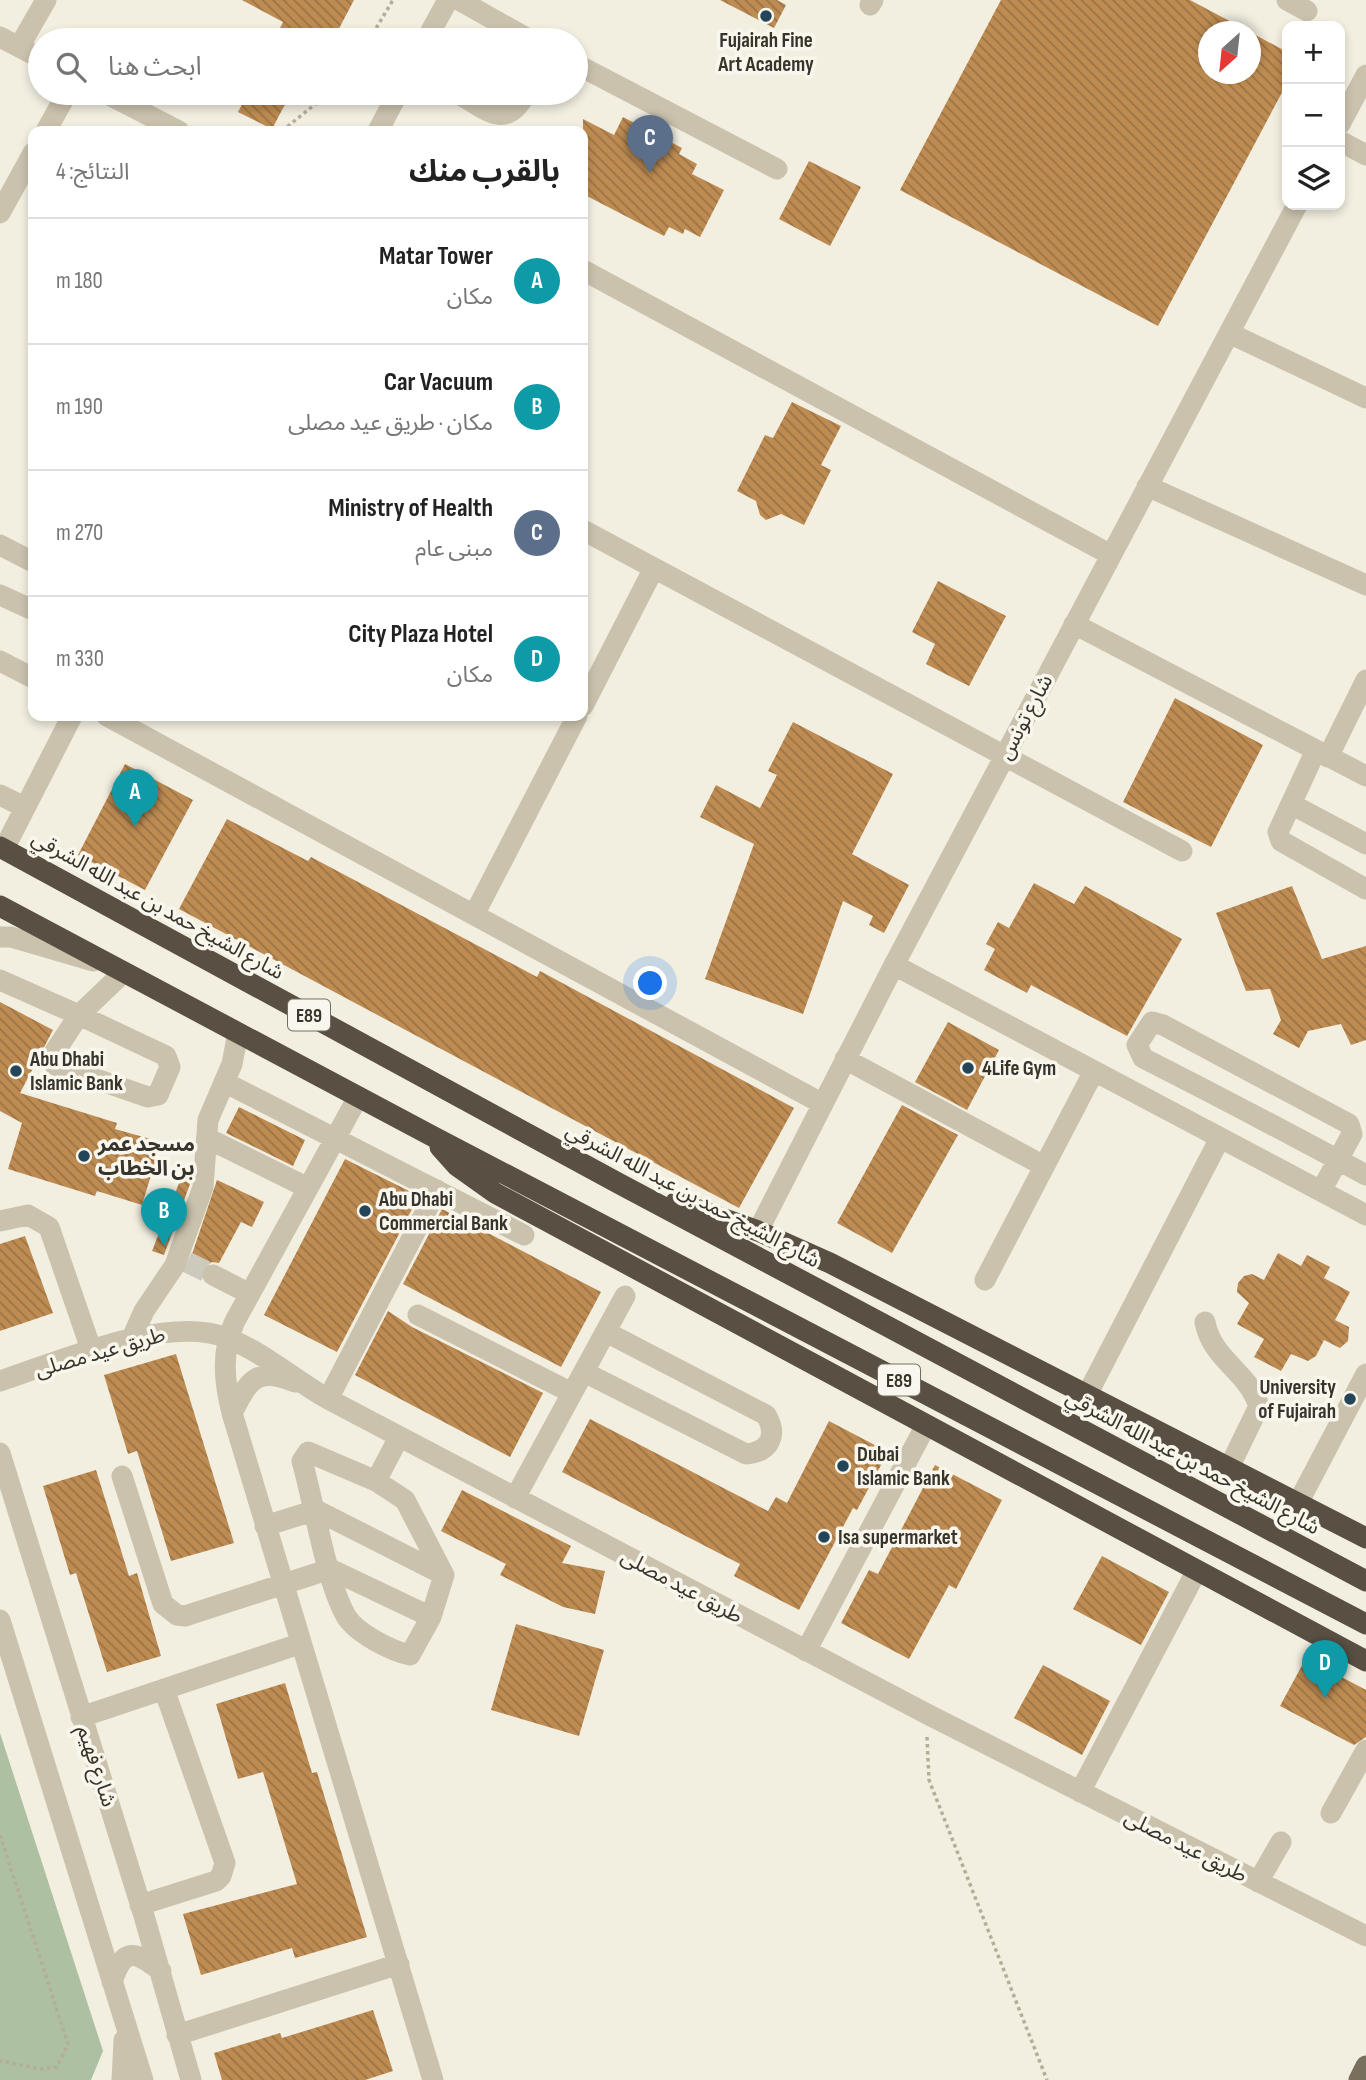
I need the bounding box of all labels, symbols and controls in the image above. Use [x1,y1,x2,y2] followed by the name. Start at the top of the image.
[758,8,774,24] marker: Fujairah Fine Art Academy
[1198,21,1261,84] north arrow
[1282,21,1345,210] map controls
[1282,21,1345,84] button: +
[28,28,588,105] search box
[717,28,814,77] place label: Fujairah Fine Art Academy
[52,48,90,86] icon: search
[108,52,202,83] text: ابحث هنا
[1282,84,1345,147] button: −
[627,115,673,173] pin: C
[1282,147,1345,210] button: layers
[409,154,560,190] text: بالقرب منك
[56,158,129,186] text: النتائج: 4
[379,241,493,272] text: Matar Tower
[56,267,103,295] text: 180 m
[532,267,542,295] text: A
[447,283,493,311] text: مكان
[384,367,493,398] text: Car Vacuum
[56,393,103,421] text: 190 m
[532,393,542,421] text: B
[288,409,493,437] text: مكان · طريق عيد مصلى
[328,493,493,524] text: Ministry of Health
[56,519,103,547] text: 270 m
[531,519,543,547] text: C
[415,535,493,563] text: مبنى عام
[348,619,493,650] text: City Plaza Hotel
[56,645,104,673] text: 330 m
[531,645,543,673] text: D
[447,661,493,689] text: مكان
[993,670,1060,765] street label: شارع تونس
[112,769,158,827] pin: A
[26,826,288,988] street label: شارع الشيخ حمد بن عبد الله الشرقي
[633,966,667,1000] your location
[288,1000,330,1030] road number: E89
[29,1047,123,1096] place label: Abu Dhabi Islamic Bank
[982,1056,1056,1081] place label: 4Life Gym
[960,1060,976,1076] marker: 4Life Gym
[8,1063,24,1079] marker: Abu Dhabi Islamic Bank
[560,1118,824,1276] street label: شارع الشيخ حمد بن عبد الله الشرقي
[97,1132,195,1181] place label: مسجد عمر بن الخطاب
[76,1148,92,1164] marker: مسجد عمر بن الخطاب
[378,1187,508,1236] place label: Abu Dhabi Commercial Bank
[141,1188,187,1246] pin: B
[357,1203,373,1219] marker: Abu Dhabi Commercial Bank
[32,1322,168,1383] street label: طريق عيد مصلى
[878,1364,920,1396] road number: E89
[1258,1375,1336,1424] place label: University of Fujairah
[1060,1385,1324,1543] street label: شارع الشيخ حمد بن عبد الله الشرقي
[1342,1391,1358,1407] marker: University of Fujairah
[857,1442,950,1491] place label: Dubai Islamic Bank
[835,1458,851,1474] marker: Dubai Islamic Bank
[838,1525,958,1550] place label: Isa supermarket
[816,1529,832,1545] marker: Isa supermarket
[617,1544,747,1629] street label: طريق عيد مصلى
[1302,1640,1348,1698] pin: D
[70,1722,121,1811] street label: شارع فهيم
[1120,1805,1251,1888] street label: طريق عيد مصلى

